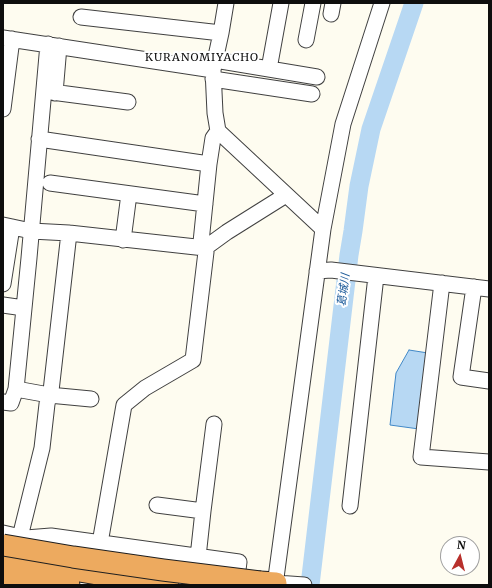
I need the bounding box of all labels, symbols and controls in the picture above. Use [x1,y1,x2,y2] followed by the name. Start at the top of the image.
[145,51,259,65] district label: KURANOMIYACHO
[335,273,353,307] water label: 葛城川
[440,536,480,576] north arrow
[456,538,467,553] text: N

